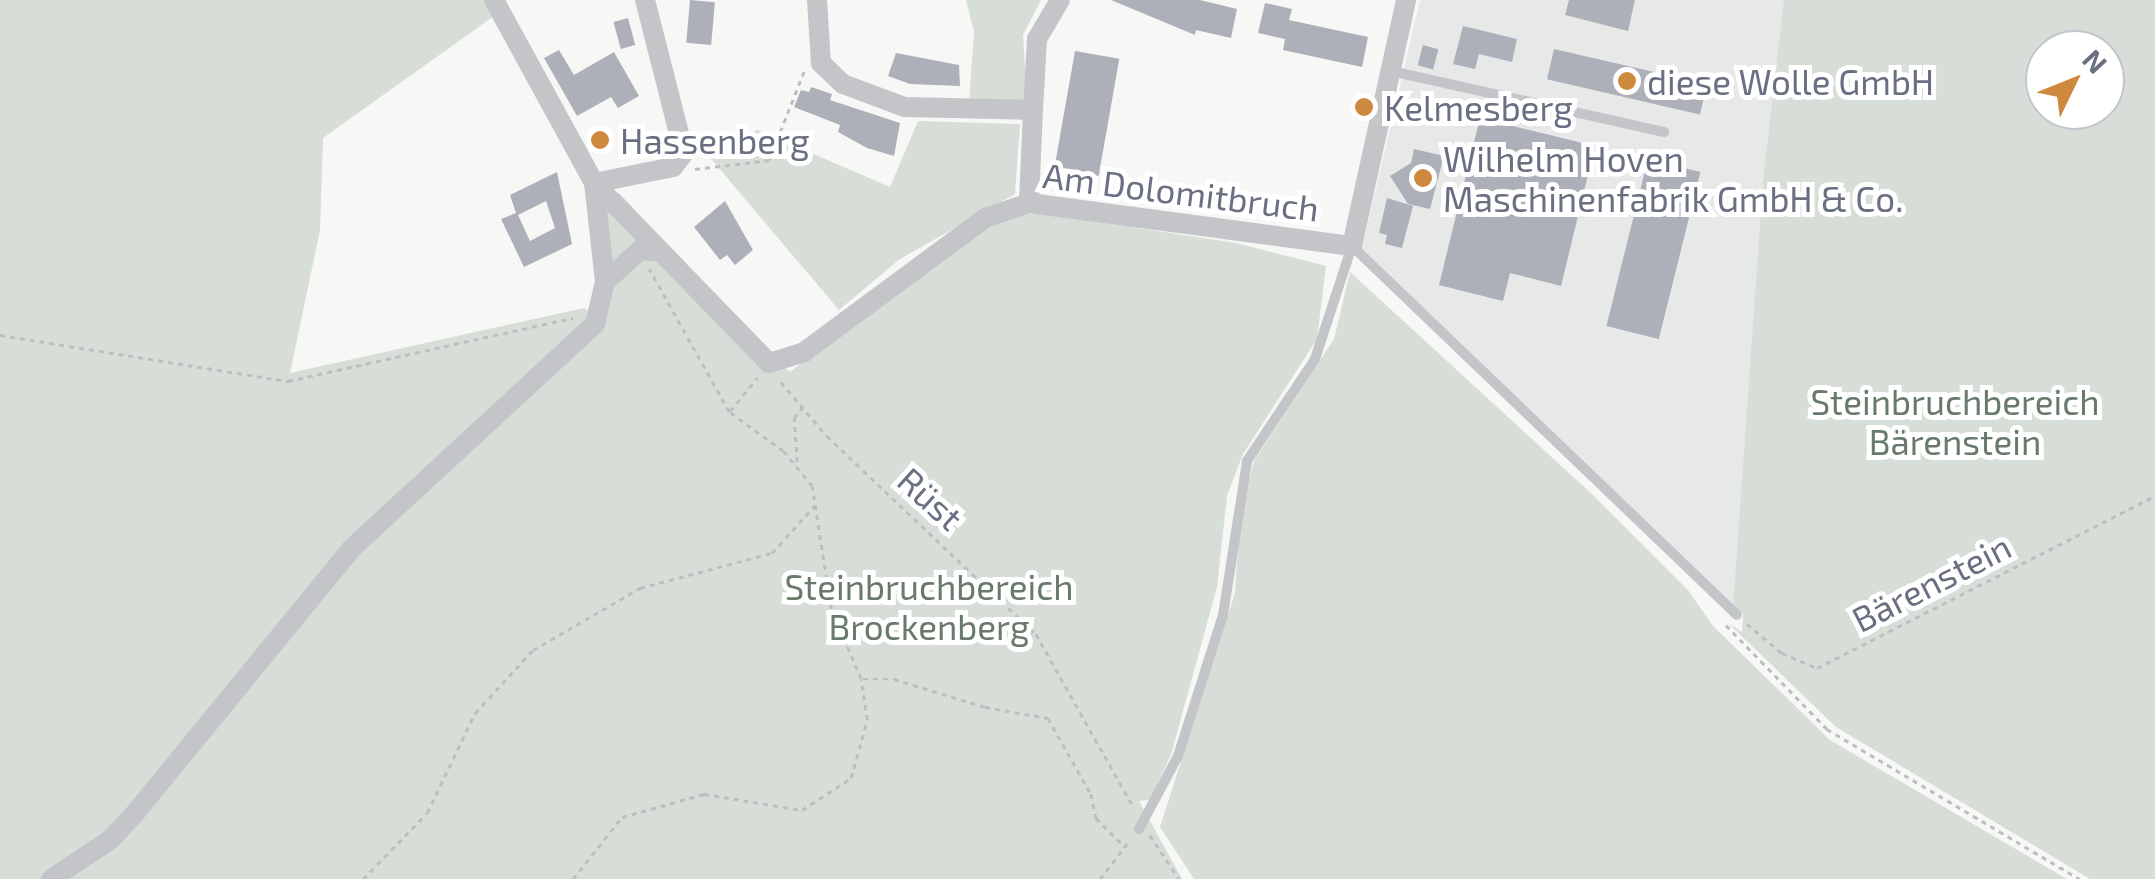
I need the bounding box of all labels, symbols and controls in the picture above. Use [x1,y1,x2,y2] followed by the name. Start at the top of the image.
[2025,30,2125,130] north arrow
[2076,42,2115,80] text: N
[1647,60,1935,102] place label: diese Wolle GmbH
[1616,70,1638,92] marker: diese Wolle GmbH
[1384,86,1573,128] place label: Kelmesberg
[1353,96,1375,118] marker: Kelmesberg
[620,119,809,161] place label: Hassenberg
[589,129,611,151] marker: Hassenberg
[1443,137,1904,219] place label: Wilhelm Hoven Maschinenfabrik GmbH & Co.
[1041,153,1321,229] street label: Am Dolomitbruch
[1412,167,1434,189] marker: Wilhelm Hoven Maschinenfabrik GmbH & Co.
[1810,380,2100,462] park label: Steinbruchbereich Bärenstein
[890,458,972,538] street label: Rüst
[1845,524,2017,640] street label: Bärenstein
[784,565,1074,647] park label: Steinbruchbereich Brockenberg

